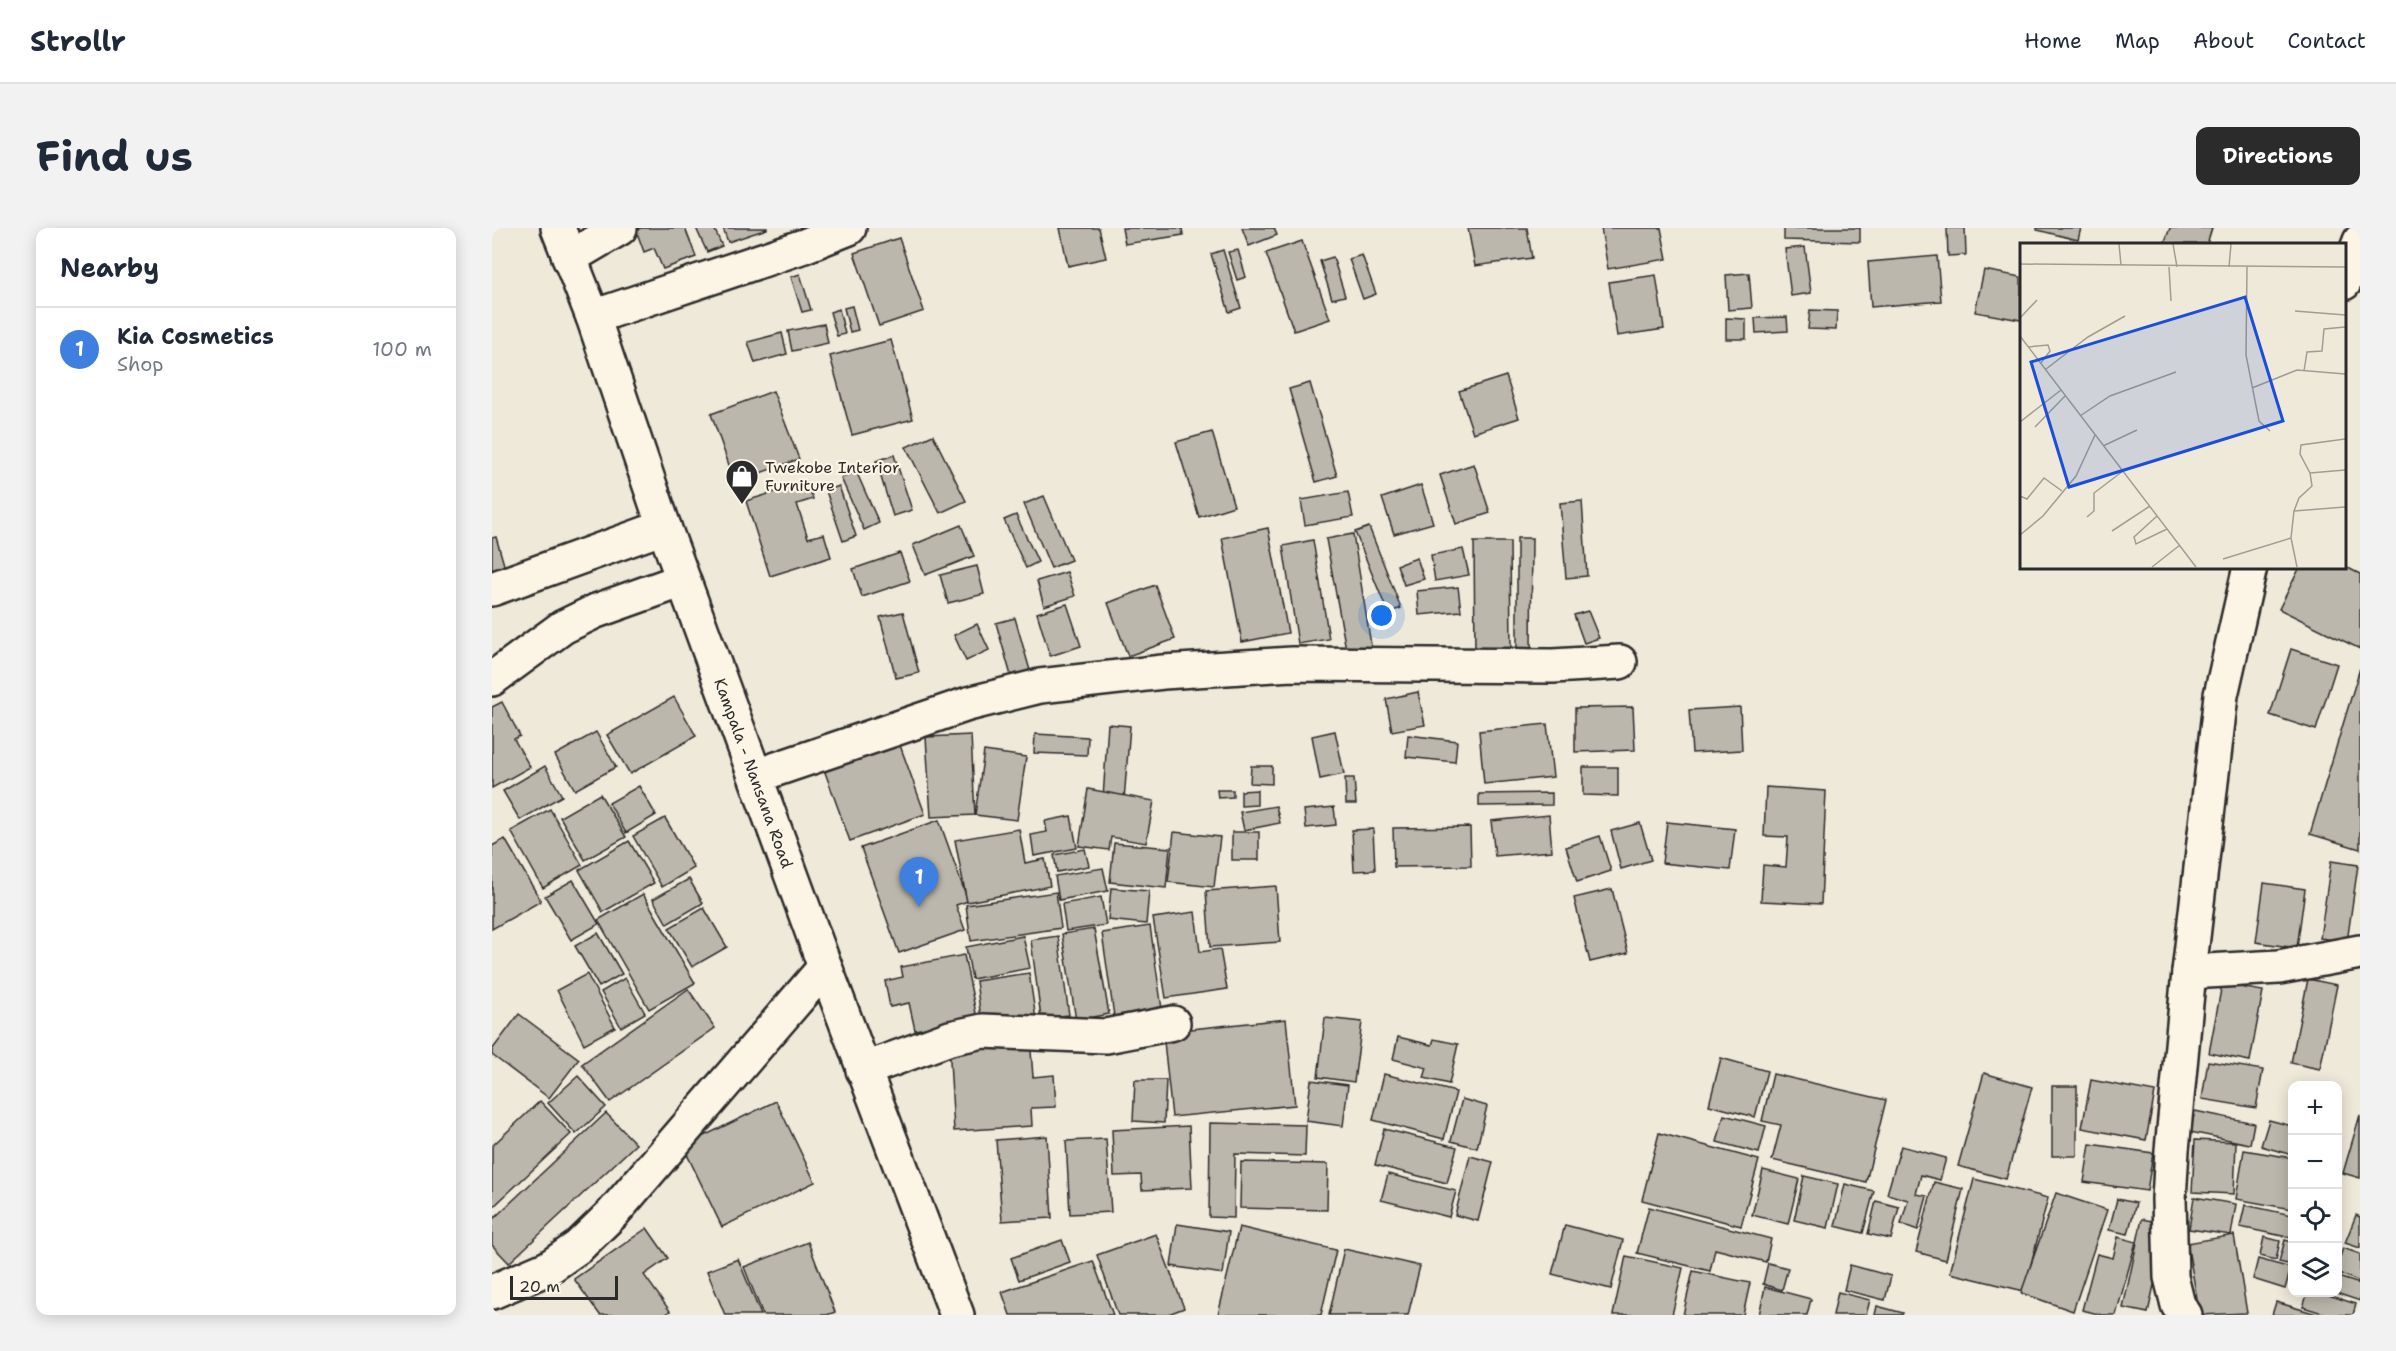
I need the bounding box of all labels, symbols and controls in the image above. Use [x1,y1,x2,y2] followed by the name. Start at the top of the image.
[30,22,126,60] text: Strollr
[2024,27,2082,55] text: Home
[2115,27,2160,55] text: Map
[2193,27,2254,55] text: About
[2287,27,2366,55] text: Contact
[2196,127,2360,185] button: Directions
[36,128,193,184] text: Find us
[2020,243,2345,568] inset map
[60,250,159,285] text: Nearby
[117,322,274,351] text: Kia Cosmetics
[75,336,84,362] text: 1
[372,336,432,362] text: 100 m
[117,351,164,377] text: Shop
[765,457,900,496] place label: Twekobe Interior Furniture
[724,458,760,505] shop icon: Twekobe Interior Furniture
[1367,601,1396,630] your location
[709,675,798,871] street label: Kampala - Nansana Road
[900,858,938,907] pin: 1
[2288,1081,2342,1297] map controls
[2288,1081,2342,1135] button: +
[2288,1135,2342,1189] button: −
[2288,1189,2342,1243] button: locate
[2288,1243,2342,1297] button: layers
[510,1273,618,1300] scale bar
[519,1276,560,1297] text: 20 m

